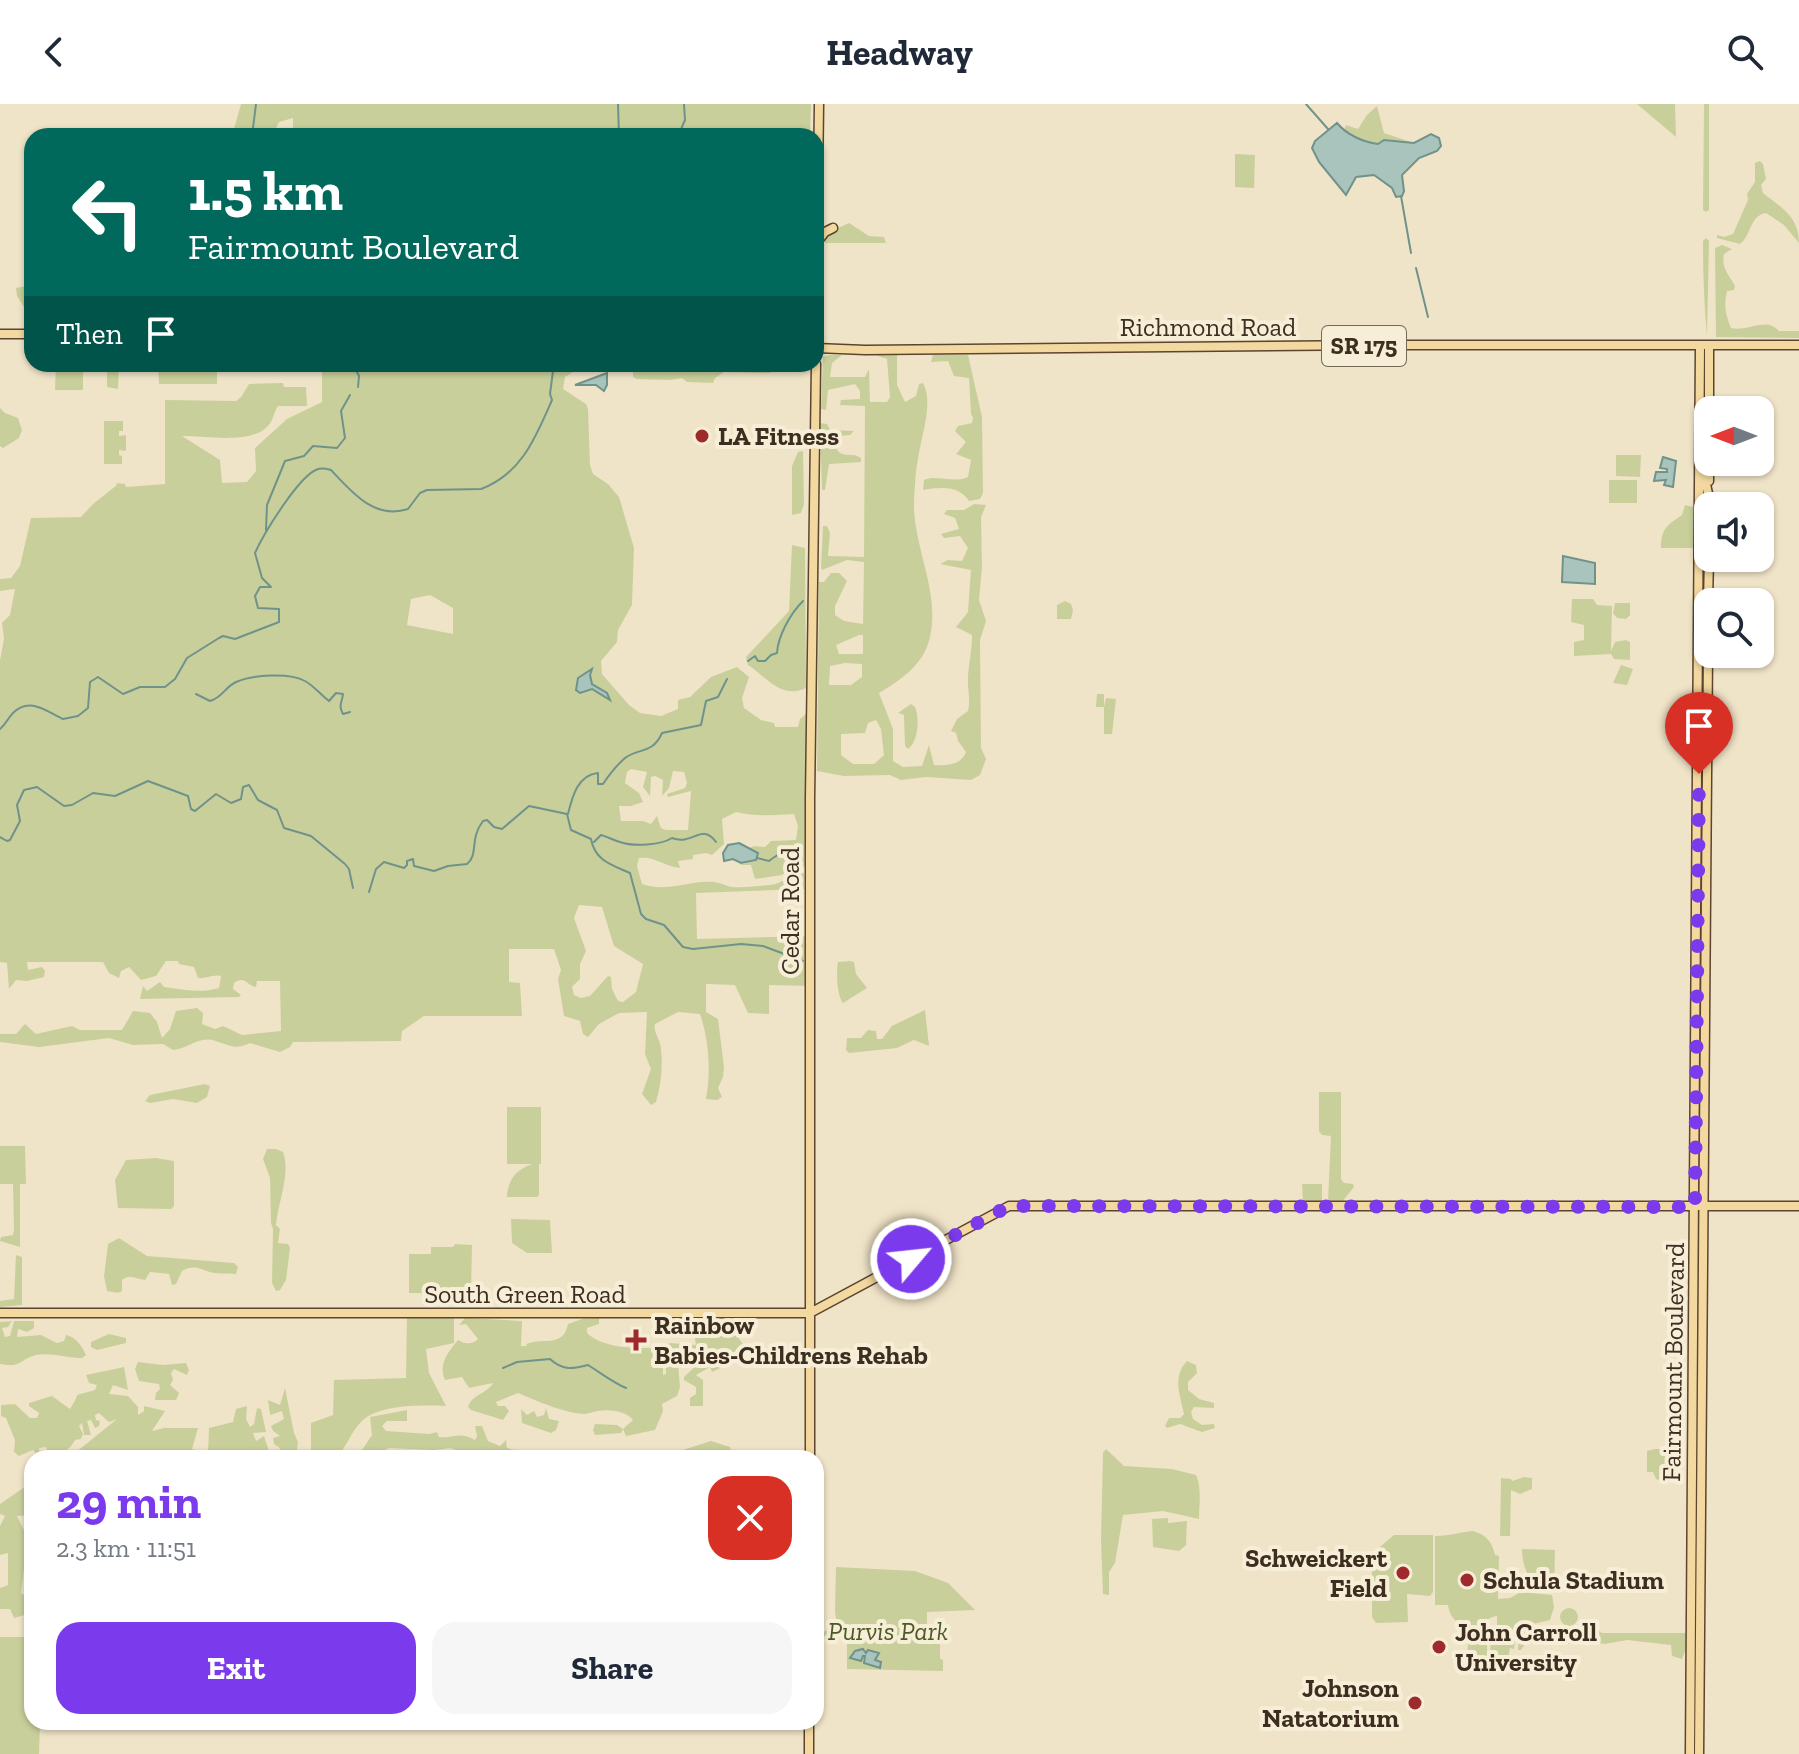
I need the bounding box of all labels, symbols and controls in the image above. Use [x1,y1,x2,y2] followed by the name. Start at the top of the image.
[32,30,76,74] icon: back
[1723,30,1767,74] icon: search
[826,31,973,74] text: Headway
[188,157,343,224] text: 1.5 km
[56,160,160,264] icon: left
[188,225,519,268] text: Fairmount Boulevard
[1120,311,1296,343] street label: Richmond Road
[139,312,183,356] icon: arrive
[56,316,123,352] text: Then
[1322,326,1406,366] road number: SR 175
[1694,396,1774,476] north arrow
[1694,396,1774,668] map controls
[718,420,839,452] place label: LA Fitness
[693,427,711,445] marker: LA Fitness
[1694,492,1774,572] button: sound
[1694,588,1774,668] button: search
[1665,692,1733,774] pin
[1677,704,1721,748] icon: arrive
[774,847,806,975] street label: Cedar Road
[869,1217,953,1301] position arrow
[1655,1242,1691,1482] street label: Fairmount Boulevard
[424,1278,626,1310] street label: South Green Road
[654,1309,928,1371] place label: Rainbow Babies-Childrens Rehab
[625,1329,647,1351] marker: Rainbow Babies-Childrens Rehab
[56,1473,201,1530] text: 29 min
[708,1476,792,1560] button: close
[56,1532,196,1564] text: 2.3 km · 11:51
[1245,1542,1388,1604] place label: Schweickert Field
[1394,1564,1412,1582] marker: Schweickert Field
[1483,1564,1664,1596] place label: Schula Stadium
[1458,1571,1476,1589] marker: Schula Stadium
[828,1615,948,1647] park label: Purvis Park
[1455,1616,1597,1678] place label: John Carroll University
[56,1622,416,1714] button: Exit
[432,1622,792,1714] button: Share
[1430,1638,1448,1656] marker: John Carroll University
[1262,1672,1400,1734] place label: Johnson Natatorium
[1406,1694,1424,1712] marker: Johnson Natatorium

